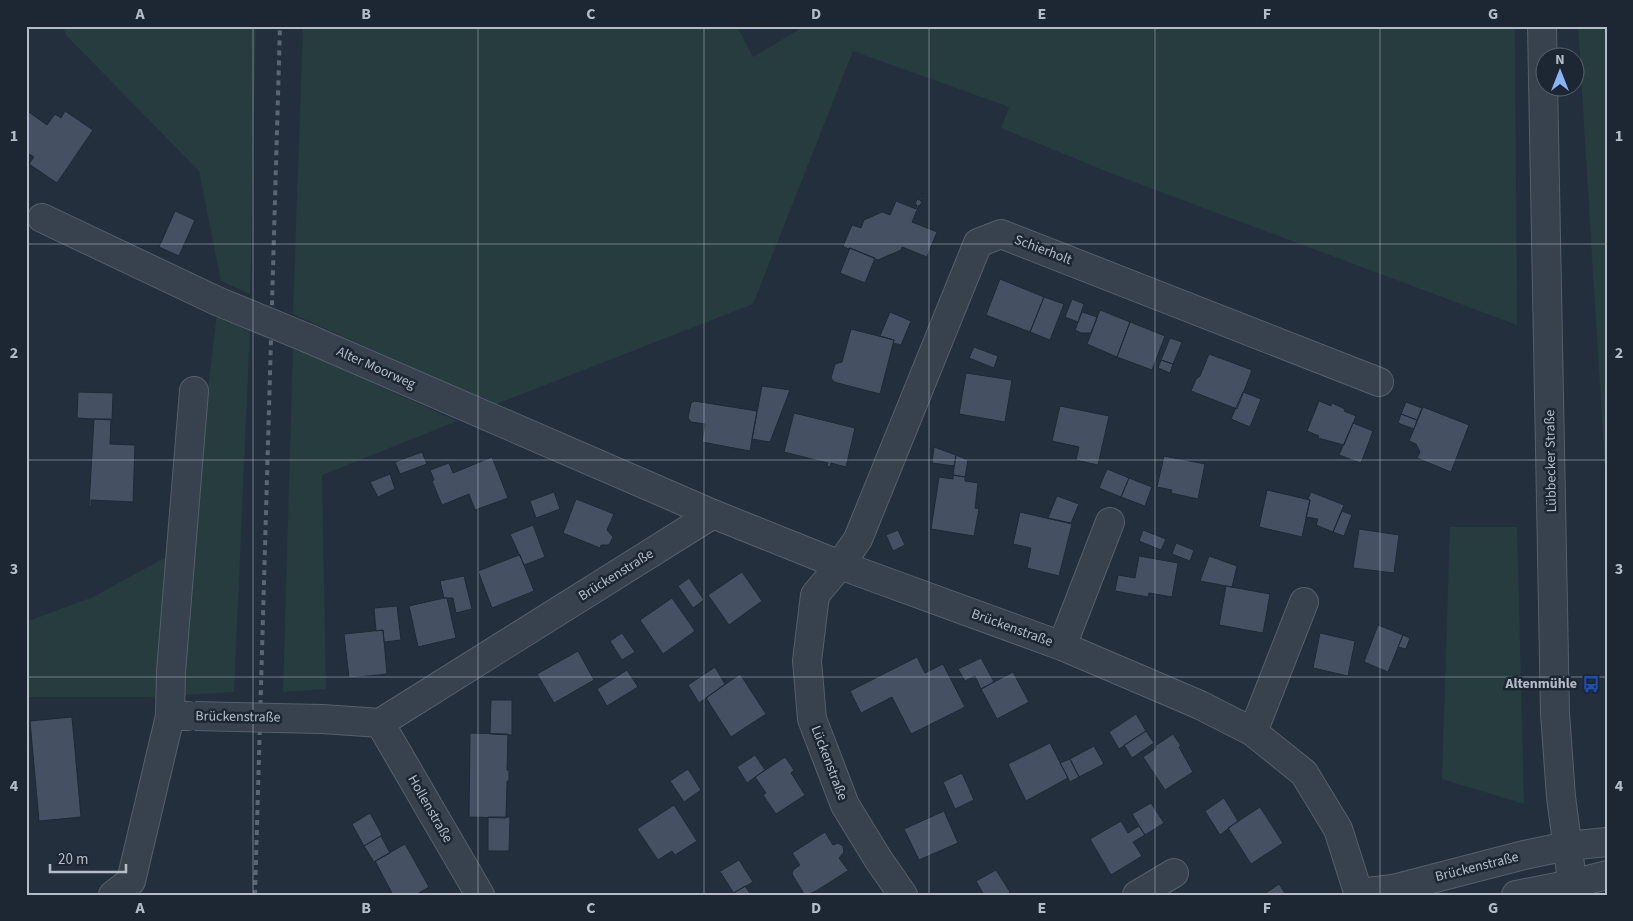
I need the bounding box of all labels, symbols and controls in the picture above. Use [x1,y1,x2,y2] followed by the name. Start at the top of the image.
[134,3,145,25] text: A
[361,3,371,25] text: B
[586,3,596,25] text: C
[811,3,821,25] text: D
[1038,3,1046,25] text: E
[1263,3,1271,25] text: F
[1488,3,1498,25] text: G
[1536,48,1586,98] north arrow
[1555,50,1565,70] text: N
[10,125,18,147] text: 1
[1615,125,1623,147] text: 1
[1011,230,1075,270] street label: Schierholt
[10,342,18,364] text: 2
[333,342,419,394] street label: Alter Moorweg
[1615,342,1623,364] text: 2
[1540,409,1562,513] street label: Lübbecker Straße
[575,544,658,606] street label: Brückenstraße
[10,558,18,580] text: 3
[1615,558,1623,580] text: 3
[969,604,1056,652] street label: Brückenstraße
[1504,674,1577,694] place label: Altenmühle
[1581,674,1601,694] bus stop icon: Altenmühle
[195,706,281,728] street label: Brückenstraße
[806,723,852,803] street label: Lückenstraße
[402,771,458,847] street label: Hollenstraße
[10,775,19,797] text: 4
[1615,775,1624,797] text: 4
[50,841,126,873] scale bar
[1433,847,1521,887] street label: Brückenstraße
[58,849,88,870] text: 20 m
[134,897,145,919] text: A
[361,897,371,919] text: B
[586,897,596,919] text: C
[811,897,821,919] text: D
[1038,897,1046,919] text: E
[1263,897,1271,919] text: F
[1488,897,1498,919] text: G

